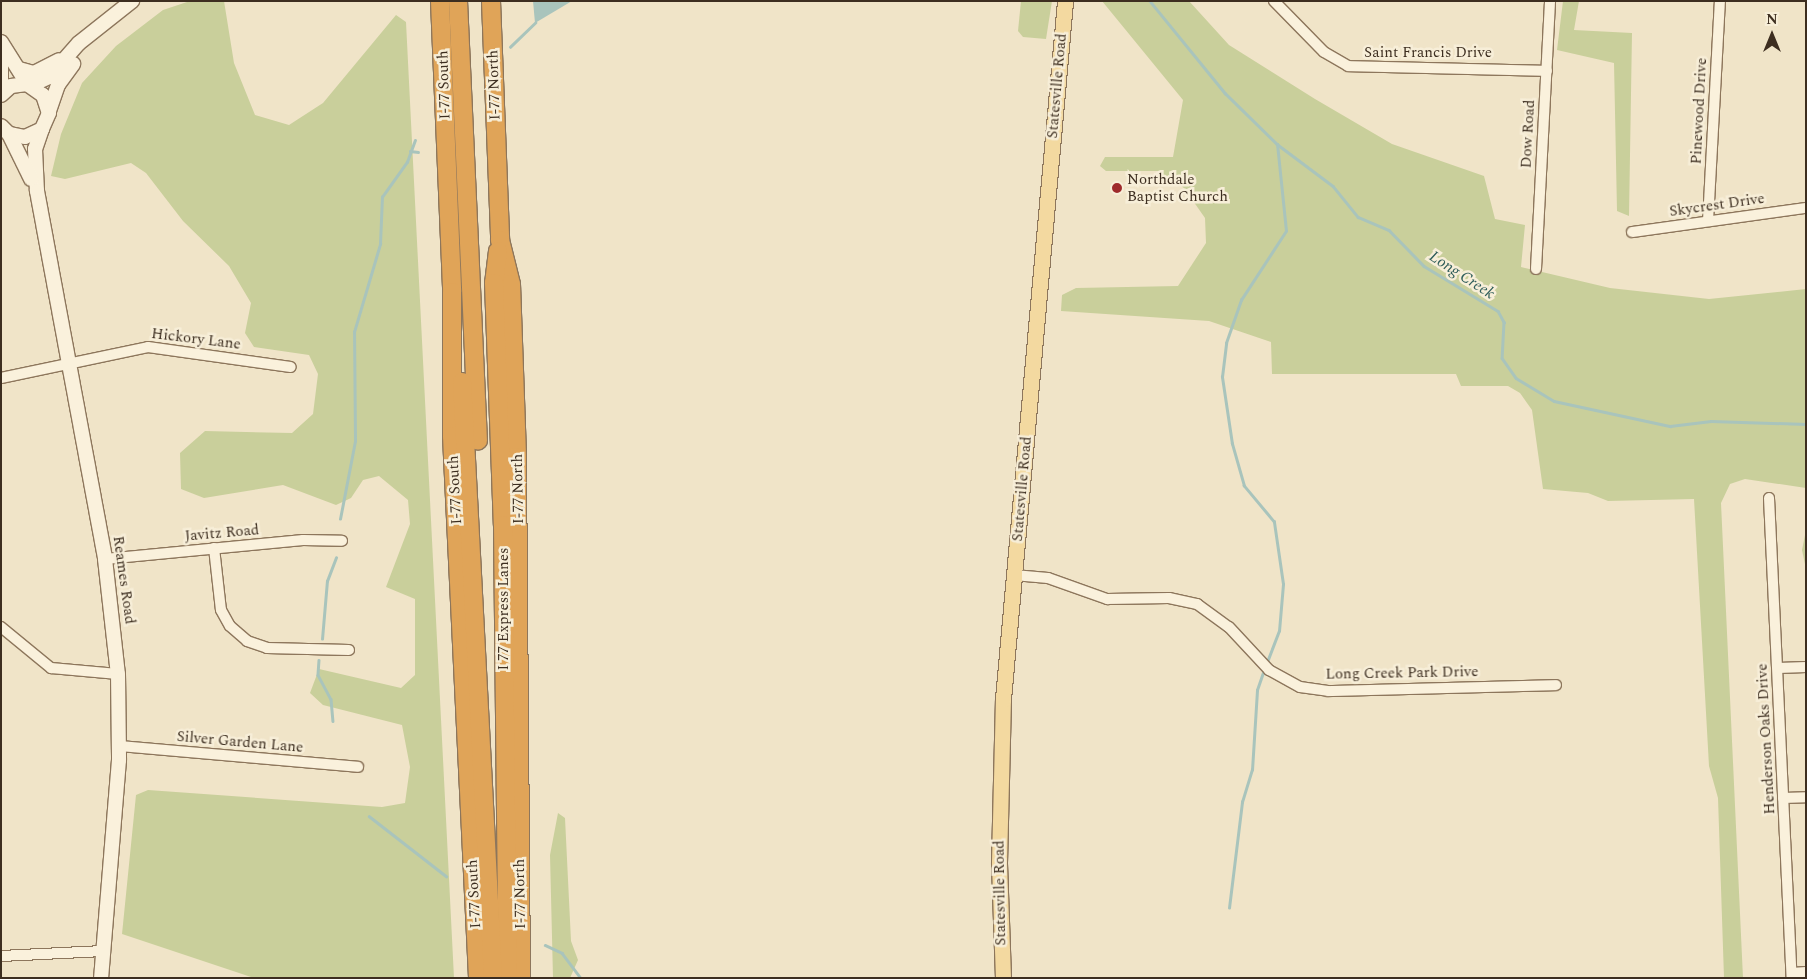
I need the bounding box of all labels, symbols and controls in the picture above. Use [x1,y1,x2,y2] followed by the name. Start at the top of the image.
[1766,9,1778,30] text: N
[1747,10,1797,60] north arrow
[1043,33,1071,139] street label: Statesville Road
[1364,44,1492,62] street label: Saint Francis Drive
[434,50,454,120] street label: I-77 South
[484,50,504,120] street label: I-77 North
[1687,57,1711,165] street label: Pinewood Drive
[1517,99,1539,169] street label: Dow Road
[1127,170,1228,205] place label: Northdale Baptist Church
[1111,182,1123,194] marker: Northdale Baptist Church
[1668,189,1766,221] street label: Skycrest Drive
[1426,247,1498,303] water label: Long Creek
[150,325,242,353] street label: Hickory Lane
[1008,436,1036,542] street label: Statesville Road
[508,454,528,524] street label: I-77 North
[444,455,466,525] street label: I-77 South
[184,521,260,545] street label: Javitz Road
[109,535,139,625] street label: Reames Road
[495,547,513,671] street label: I 77 Express Lanes
[1325,663,1479,683] street label: Long Creek Park Drive
[1753,663,1779,815] street label: Henderson Oaks Drive
[176,728,304,756] street label: Silver Garden Lane
[990,840,1010,946] street label: Statesville Road
[463,859,485,929] street label: I-77 South
[510,859,530,929] street label: I-77 North

